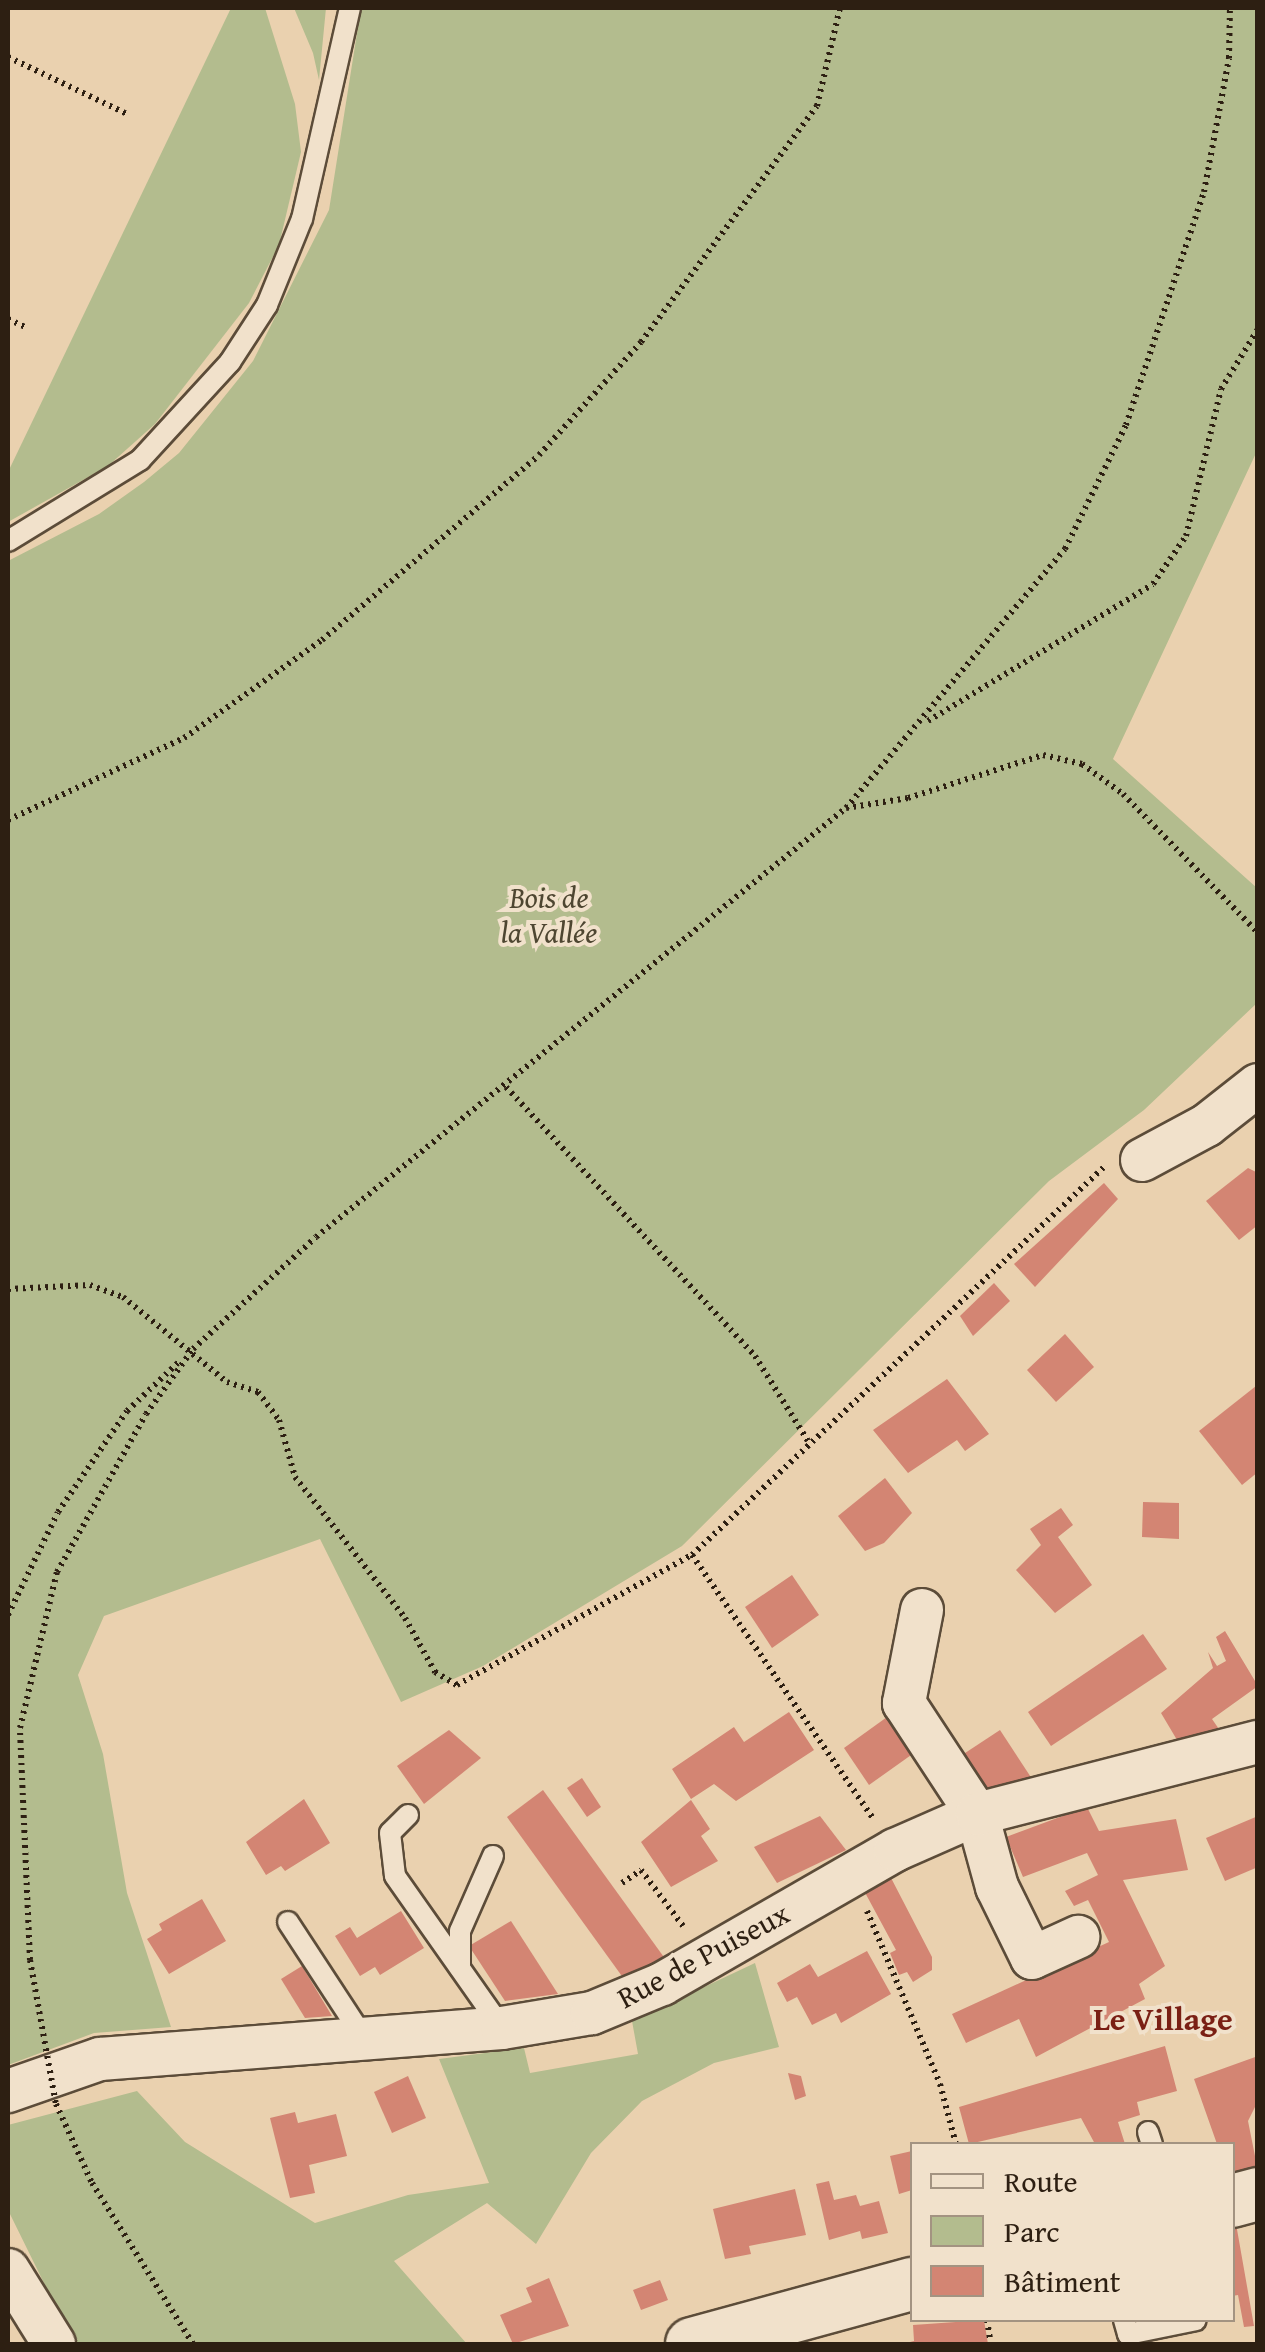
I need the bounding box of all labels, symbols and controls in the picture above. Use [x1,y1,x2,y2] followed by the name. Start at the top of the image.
[501,879,597,950] park label: Bois de la Vallée
[611,1895,795,2015] street label: Rue de Puiseux
[1093,2000,1233,2038] district label: Le Village
[910,2142,1235,2322] legend
[1004,2159,1077,2203] text: Route
[1004,2209,1060,2253] text: Parc
[1004,2259,1120,2303] text: Bâtiment

